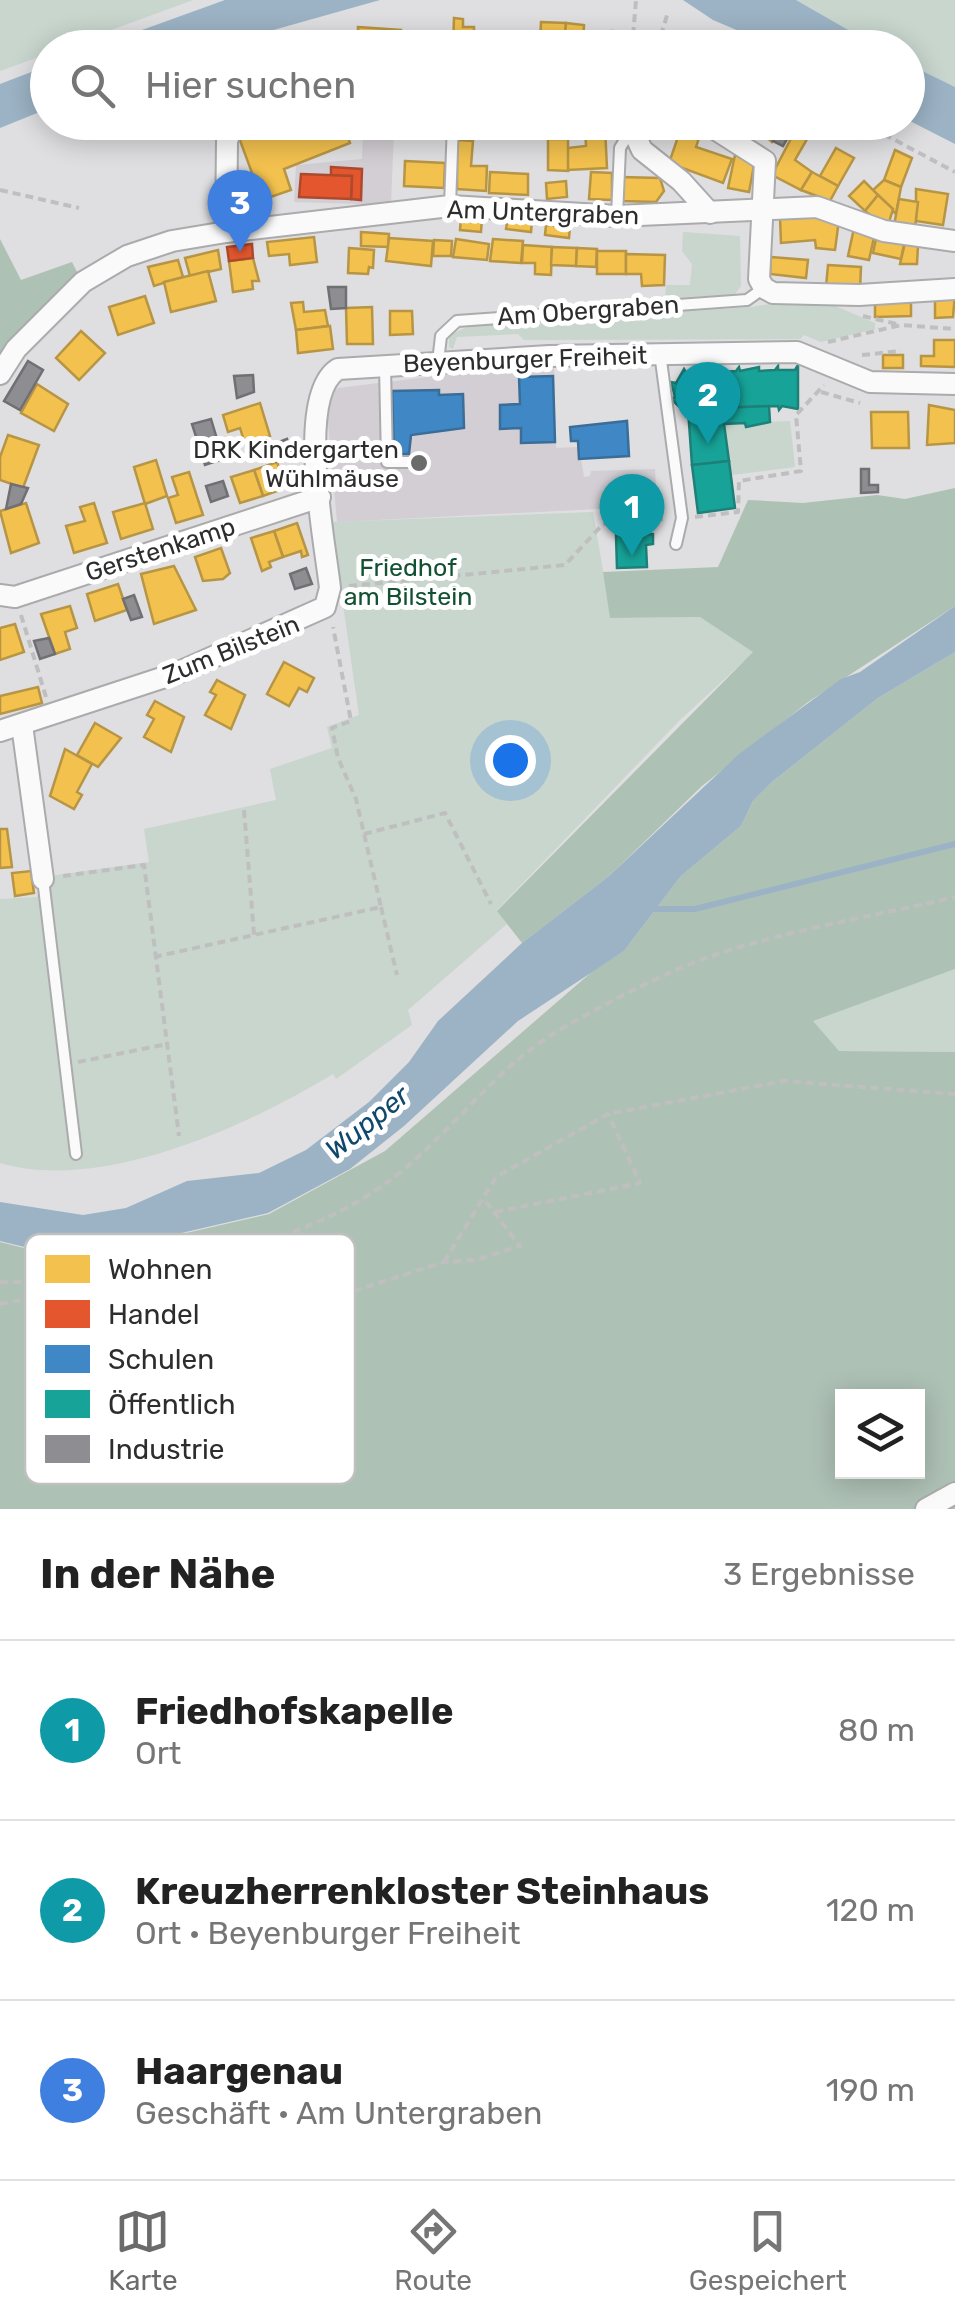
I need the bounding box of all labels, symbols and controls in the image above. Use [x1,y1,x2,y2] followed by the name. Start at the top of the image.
[30,30,925,140] search box
[65,58,120,113] icon: search
[145,62,356,108] text: Hier suchen
[208,170,272,252] pin: 3
[446,195,640,230] street label: Am Untergraben
[496,290,680,331] street label: Am Obergraben
[402,341,648,378] street label: Beyenburger Freiheit
[676,362,740,444] pin: 2
[193,435,399,493] place label: DRK Kindergarten Wühlmäuse
[408,452,430,474] marker: DRK Kindergarten Wühlmäuse
[600,474,664,556] pin: 1
[82,512,239,587] street label: Gerstenkamp
[344,553,472,611] park label: Friedhof am Bilstein
[159,609,304,690] street label: Zum Bilstein
[485,735,536,786] your location
[319,1078,417,1166] water label: Wupper
[25,1234,355,1484] legend
[108,1253,213,1286] text: Wohnen
[108,1298,200,1331] text: Handel
[108,1343,214,1376] text: Schulen
[108,1388,236,1421] text: Öffentlich
[835,1389,925,1479] map controls
[835,1389,925,1479] button: layers
[108,1433,224,1466] text: Industrie
[40,1549,275,1599] text: In der Nähe
[723,1555,915,1593] text: 3 Ergebnisse
[135,1688,453,1734] text: Friedhofskapelle
[65,1711,80,1749] text: 1
[838,1711,915,1749] text: 80 m
[135,1734,181,1772] text: Ort
[135,1868,709,1914] text: Kreuzherrenkloster Steinhaus
[62,1891,83,1929] text: 2
[826,1891,915,1929] text: 120 m
[135,1914,521,1952] text: Ort · Beyenburger Freiheit
[135,2048,343,2094] text: Haargenau
[62,2071,83,2109] text: 3
[826,2071,915,2109] text: 190 m
[135,2094,543,2132] text: Geschäft · Am Untergraben
[108,2204,178,2297] tab: Karte
[394,2204,472,2297] tab: Route
[689,2204,847,2297] tab: Gespeichert

